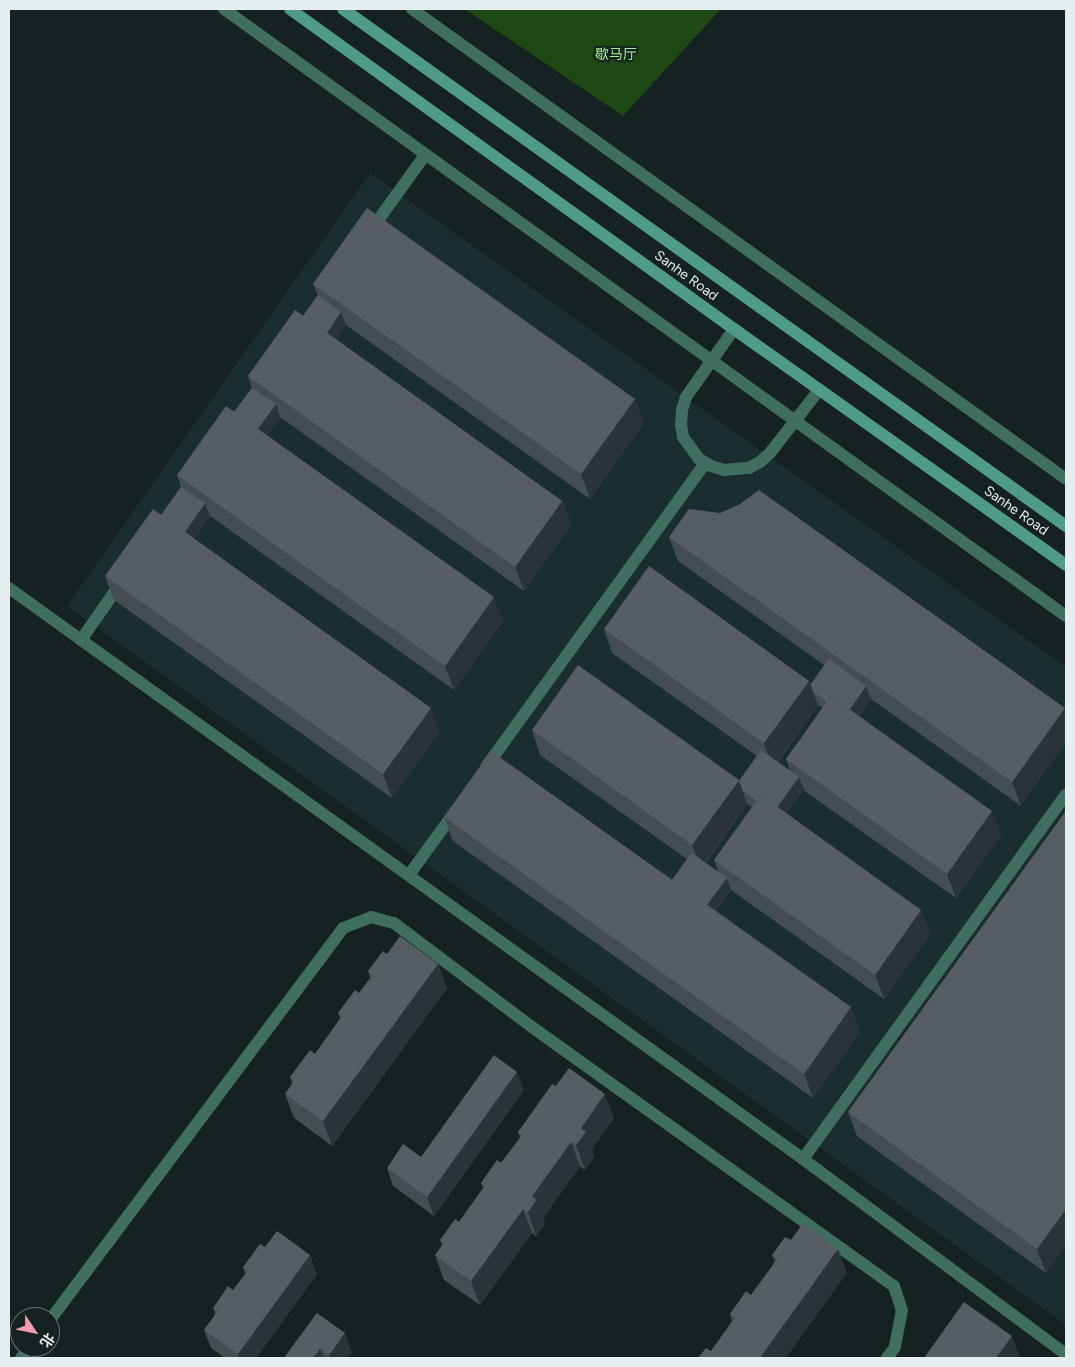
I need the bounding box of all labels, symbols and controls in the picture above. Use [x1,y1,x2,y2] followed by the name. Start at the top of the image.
[595,47,637,63] park label: 歇马厅
[651,247,721,305] street label: Sanhe Road
[981,483,1051,539] street label: Sanhe Road
[10,1307,60,1357] north arrow
[36,1330,58,1351] text: 北

